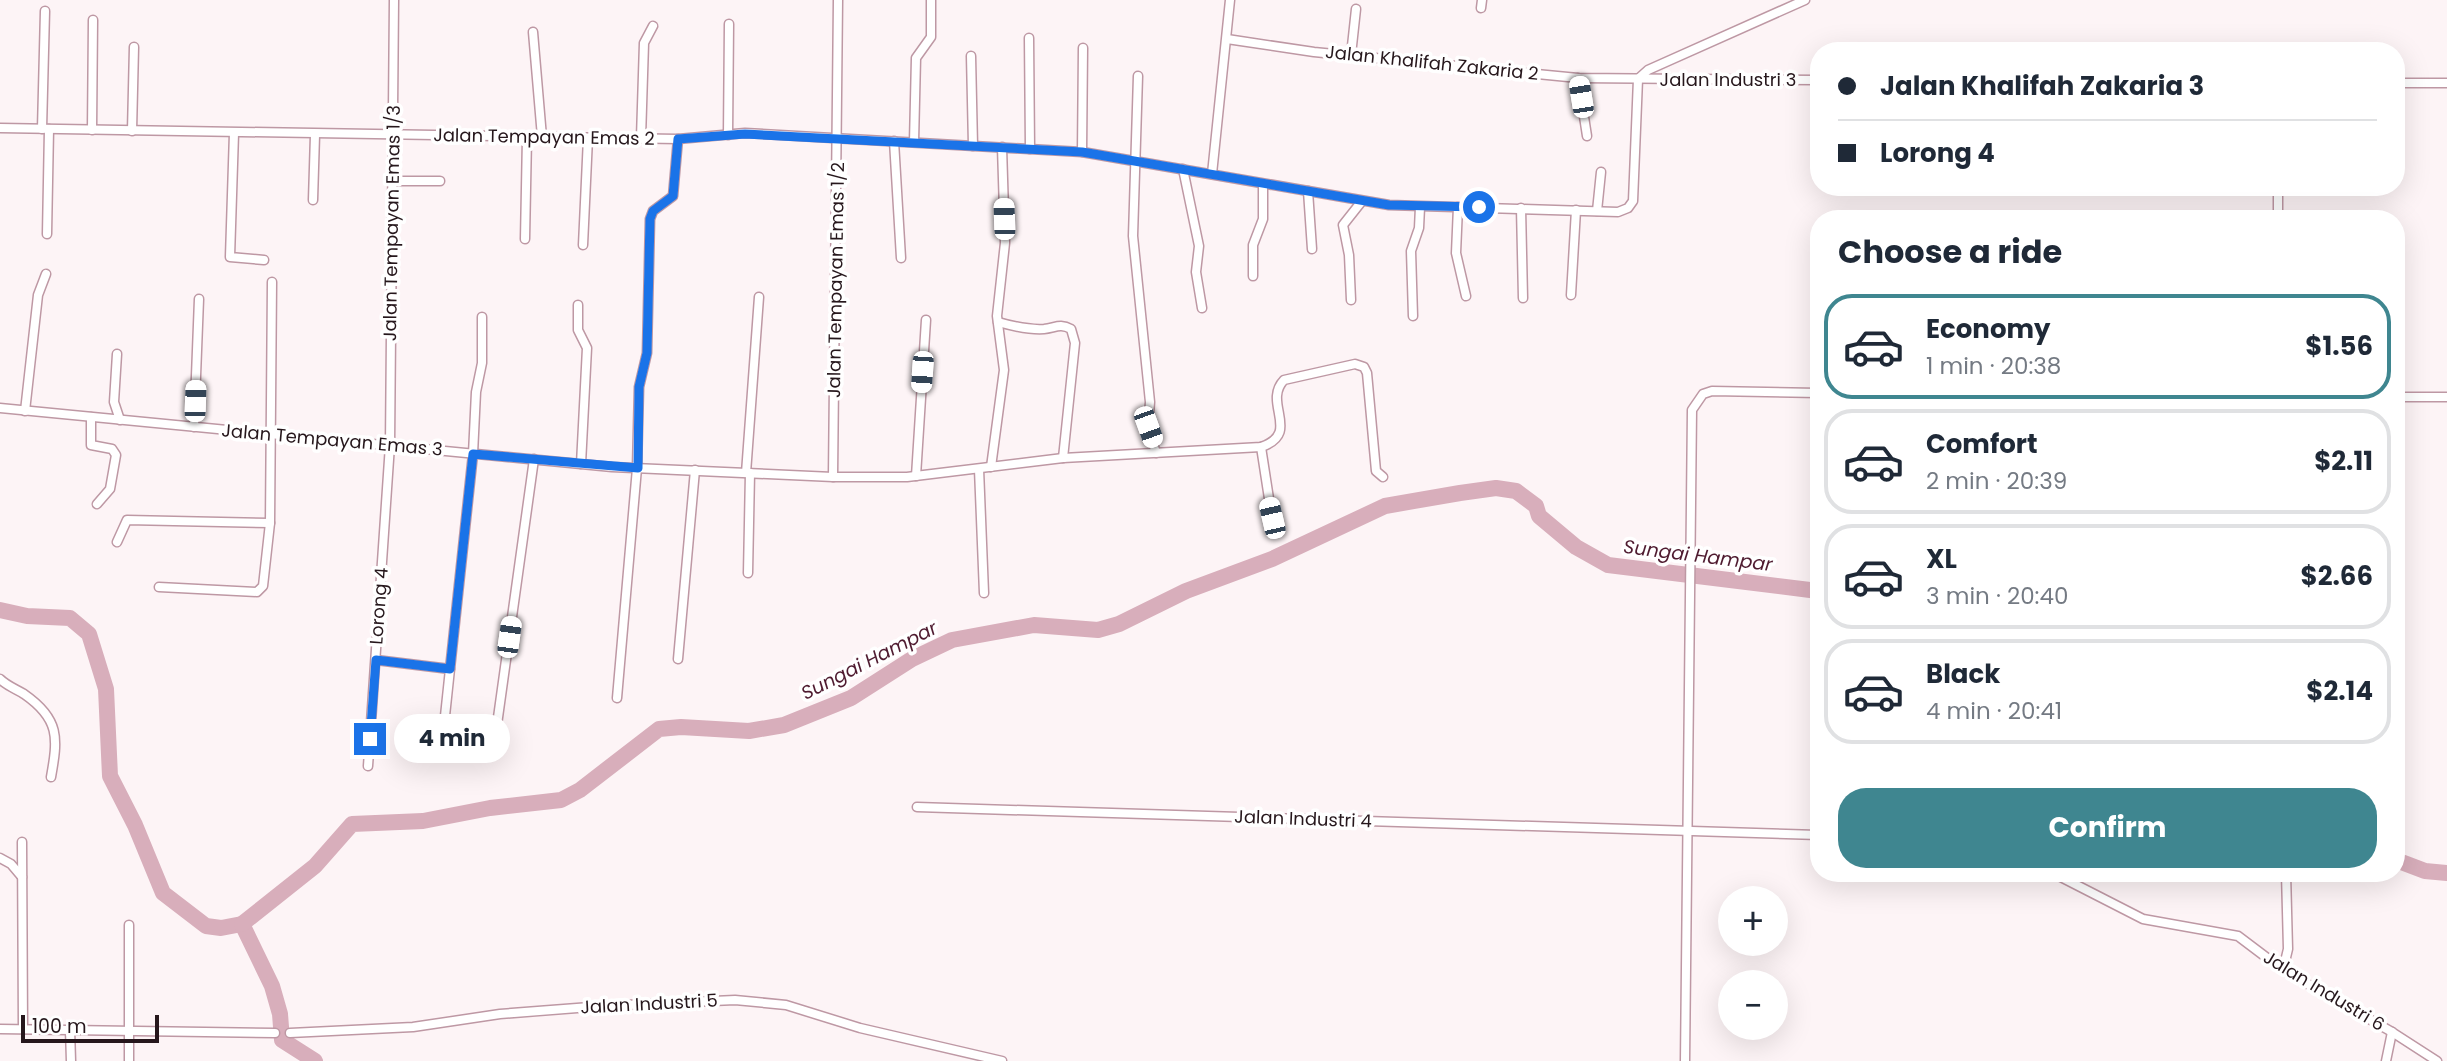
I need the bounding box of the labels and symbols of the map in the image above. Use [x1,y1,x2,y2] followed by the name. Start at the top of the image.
[1324,39,1540,86] street label: Jalan Khalifah Zakaria 2
[1660,67,1796,92] street label: Jalan Industri 3
[1568,75,1595,119] car
[377,105,406,341] street label: Jalan Tempayan Emas 1/3
[433,122,655,151] street label: Jalan Tempayan Emas 2
[821,162,850,398] street label: Jalan Tempayan Emas 1/2
[1463,191,1495,223] route start
[993,198,1016,240] car
[911,350,934,394] car
[184,380,207,422] car
[1131,404,1166,450] car
[220,417,444,462] street label: Jalan Tempayan Emas 3
[1258,495,1287,541] car
[1622,533,1775,578] water label: Sungai Hampar
[363,567,394,645] street label: Lorong 4
[796,614,943,706] water label: Sungai Hampar
[496,615,523,659] car
[394,714,510,764] callout: 4 min
[354,723,386,755] route end
[1234,804,1372,833] street label: Jalan Industri 4
[2259,944,2390,1037] street label: Jalan Industri 6
[580,987,718,1020] street label: Jalan Industri 5
[21,1012,159,1044] scale bar

